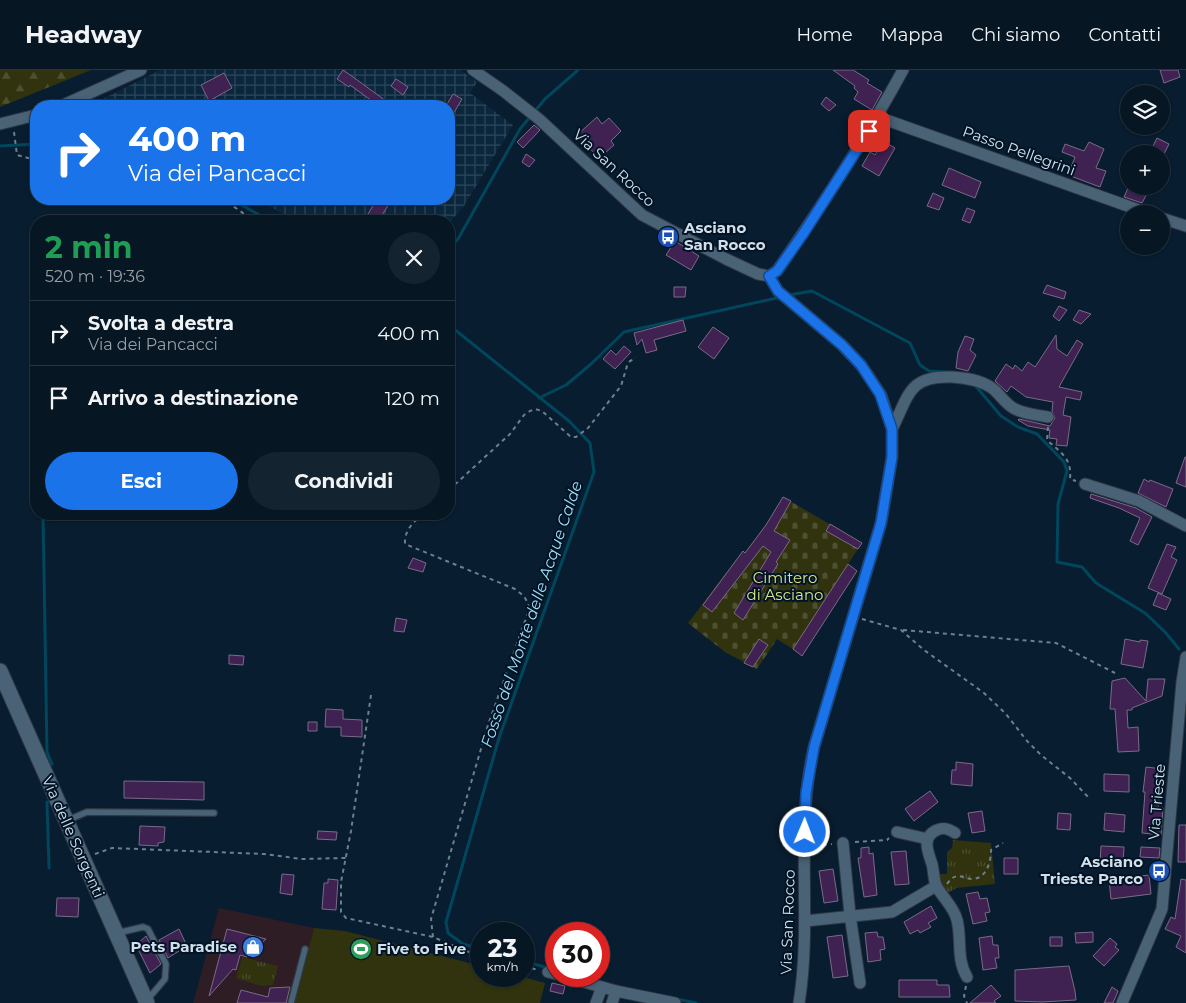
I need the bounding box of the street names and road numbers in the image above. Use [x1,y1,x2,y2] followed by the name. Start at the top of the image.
[960,121,1078,180] street label: Passo Pellegrini
[569,125,659,211] street label: Via San Rocco
[1144,763,1169,841] street label: Via Trieste
[38,773,109,901] street label: Via delle Sorgenti
[776,869,799,975] street label: Via San Rocco

